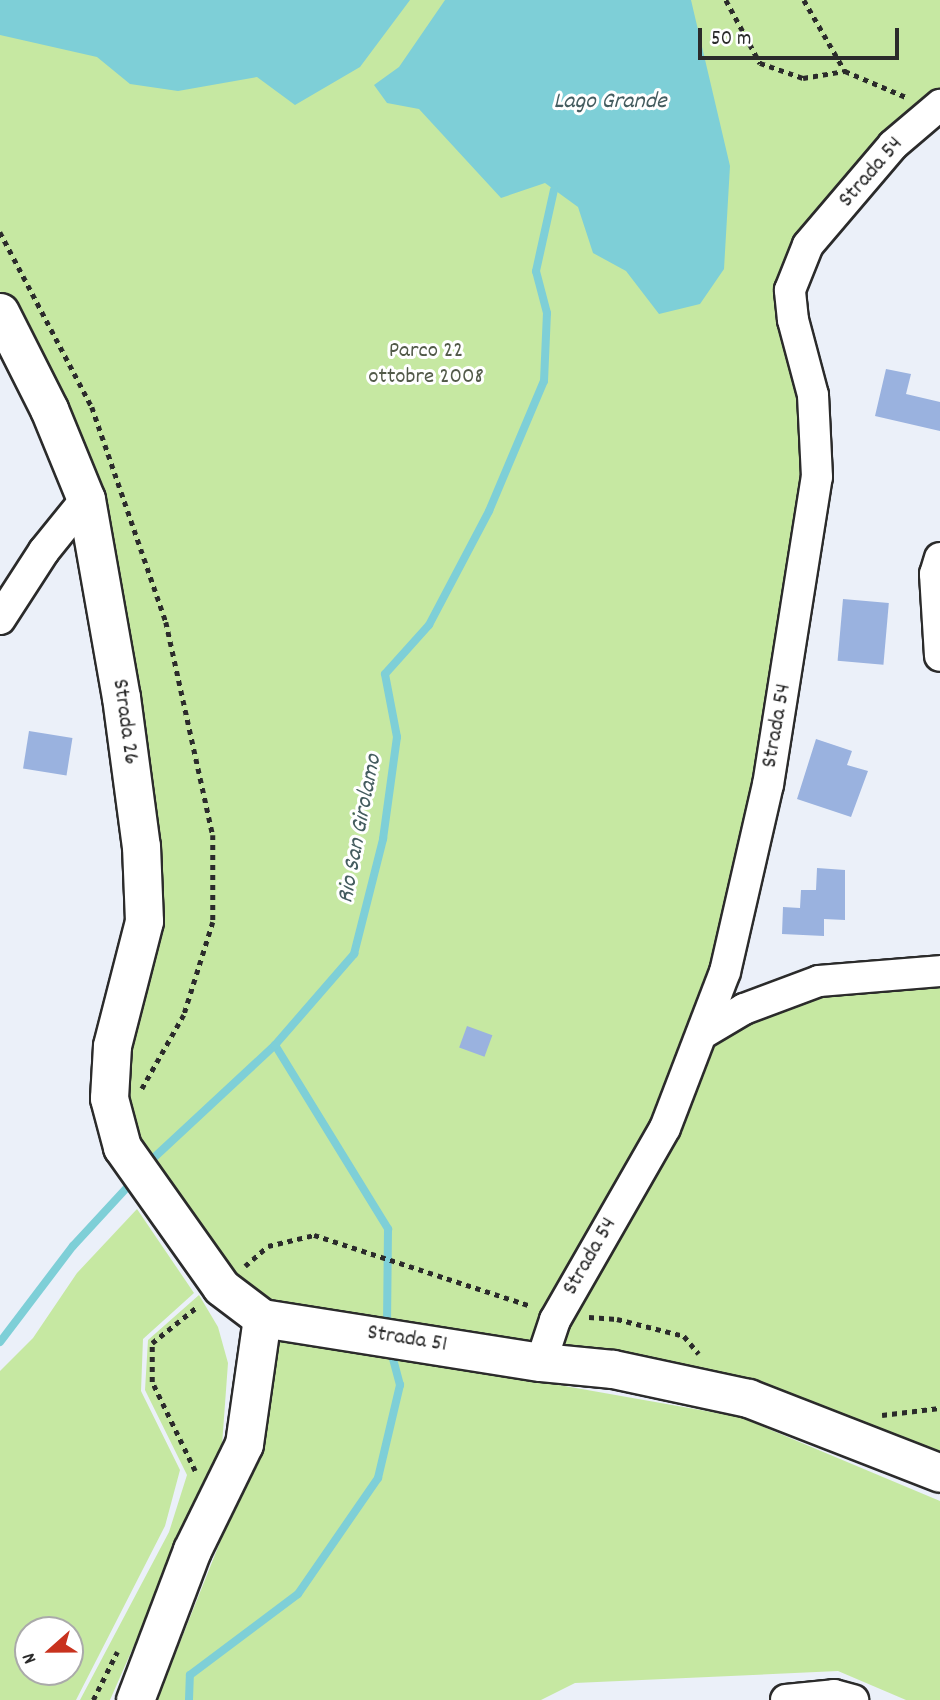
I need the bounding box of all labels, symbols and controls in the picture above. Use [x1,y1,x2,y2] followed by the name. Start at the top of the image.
[702,14,903,58] scale bar
[711,25,751,55] text: 50 m
[554,89,666,117] water label: Lago Grande
[834,132,910,214] street label: Strada 54
[368,338,484,392] park label: Parco 22 ottobre 2008
[104,677,144,767] street label: Strada 26
[757,682,799,770] street label: Strada 54
[332,752,390,906] water label: Rio San Girolamo
[558,1213,624,1301] street label: Strada 54
[365,1320,449,1360] street label: Strada 51
[14,1616,84,1686] north arrow
[17,1649,45,1667] text: N

